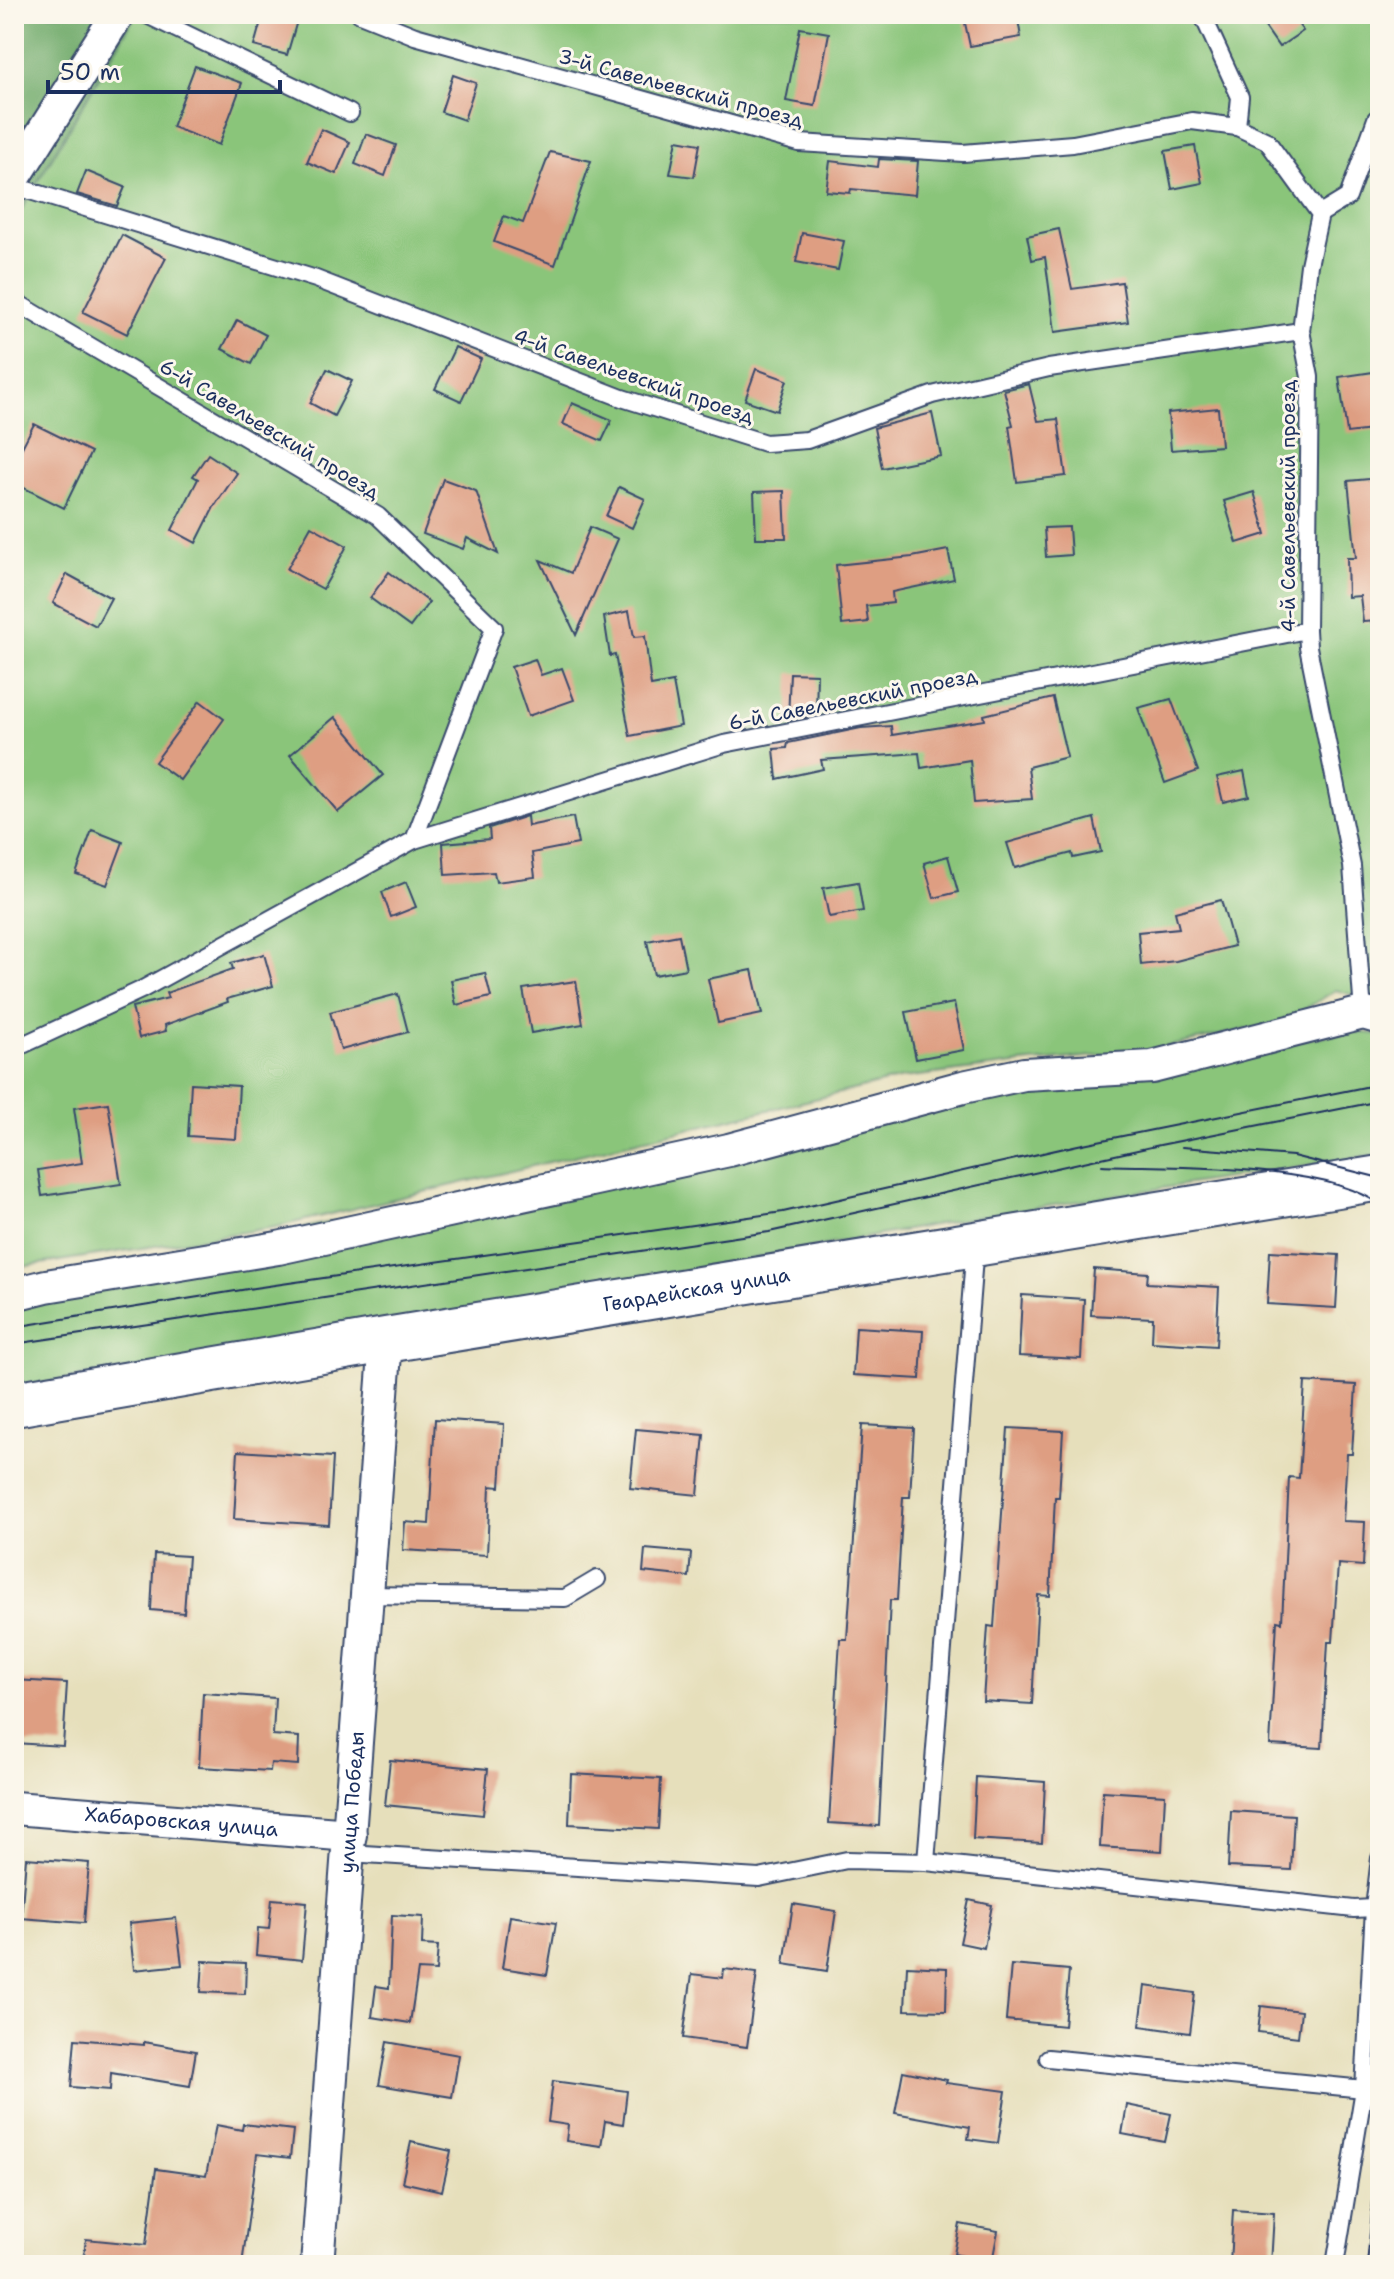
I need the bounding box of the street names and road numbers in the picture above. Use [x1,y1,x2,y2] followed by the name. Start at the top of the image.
[556,43,807,133] street label: 3-й Савельевский проезд
[510,323,758,430] street label: 4-й Савельевский проезд
[155,353,385,505] street label: 6-й Савельевский проезд
[1275,379,1301,632] street label: 4-й Савельевский проезд
[727,662,980,736] street label: 6-й Савельевский проезд
[601,1261,792,1317] street label: Гвардейская улица
[333,1730,370,1874] street label: улица Победы
[84,1801,280,1842] street label: Хабаровская улица

